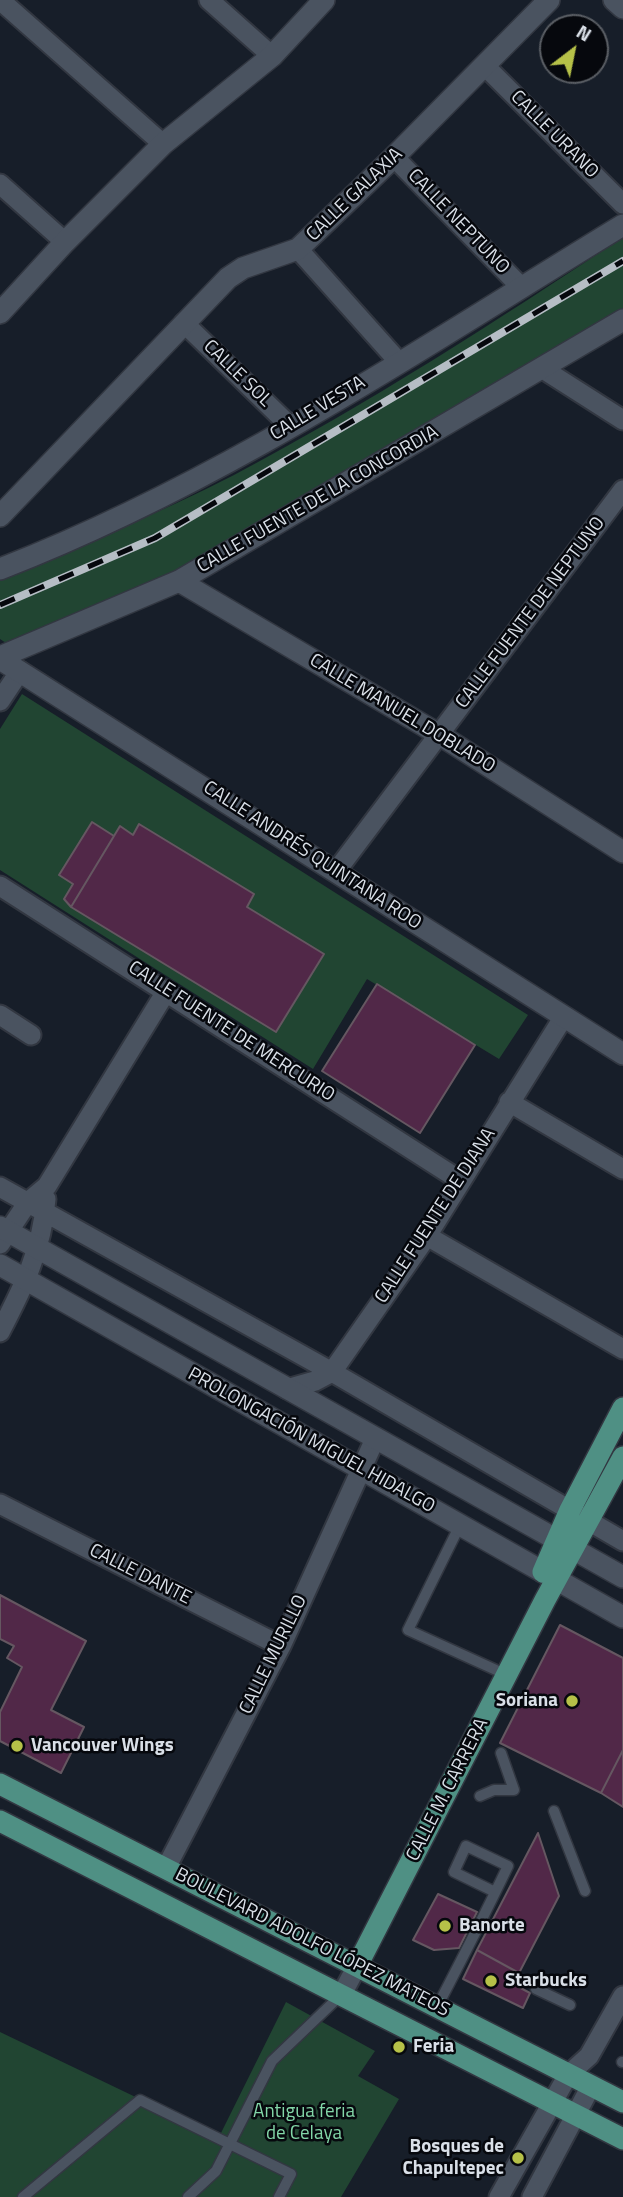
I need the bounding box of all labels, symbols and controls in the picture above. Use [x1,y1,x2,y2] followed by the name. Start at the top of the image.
[539,14,609,84] north arrow
[571,17,598,48] text: N
[505,86,603,184] street label: CALLE URANO
[302,144,408,246] street label: CALLE GALAXIA
[402,165,514,279] street label: CALLE NEPTUNO
[198,336,276,412] street label: CALLE SOL
[266,372,370,446] street label: CALLE VESTA
[193,422,443,578] street label: CALLE FUENTE DE LA CONCORDIA
[451,513,611,713] street label: CALLE FUENTE DE NEPTUNO
[305,650,499,778] street label: CALLE MANUEL DOBLADO
[199,777,425,935] street label: CALLE ANDRÉS QUINTANA ROO
[124,957,338,1107] street label: CALLE FUENTE DE MERCURIO
[371,1124,501,1308] street label: CALLE FUENTE DE DIANA
[183,1363,439,1519] street label: PROLONGACIÓN MIGUEL HIDALGO
[85,1540,195,1610] street label: CALLE DANTE
[235,1592,313,1718] street label: CALLE MURILLO
[496,1690,558,1712] place label: Soriana
[564,1693,580,1709] marker: Soriana
[402,1715,494,1865] street label: CALLE M. CARRERA
[31,1735,174,1757] place label: Vancouver Wings
[9,1738,25,1754] marker: Vancouver Wings
[171,1864,453,2022] street label: BOULEVARD ADOLFO LÓPEZ MATEOS
[459,1915,525,1937] place label: Banorte
[437,1918,453,1934] marker: Banorte
[505,1970,587,1992] place label: Starbucks
[483,1973,499,1989] marker: Starbucks
[413,2036,454,2058] place label: Feria
[391,2039,407,2055] marker: Feria
[253,2101,355,2145] park label: Antigua feria de Celaya
[402,2136,504,2180] place label: Bosques de Chapultepec
[510,2150,526,2166] marker: Bosques de Chapultepec

